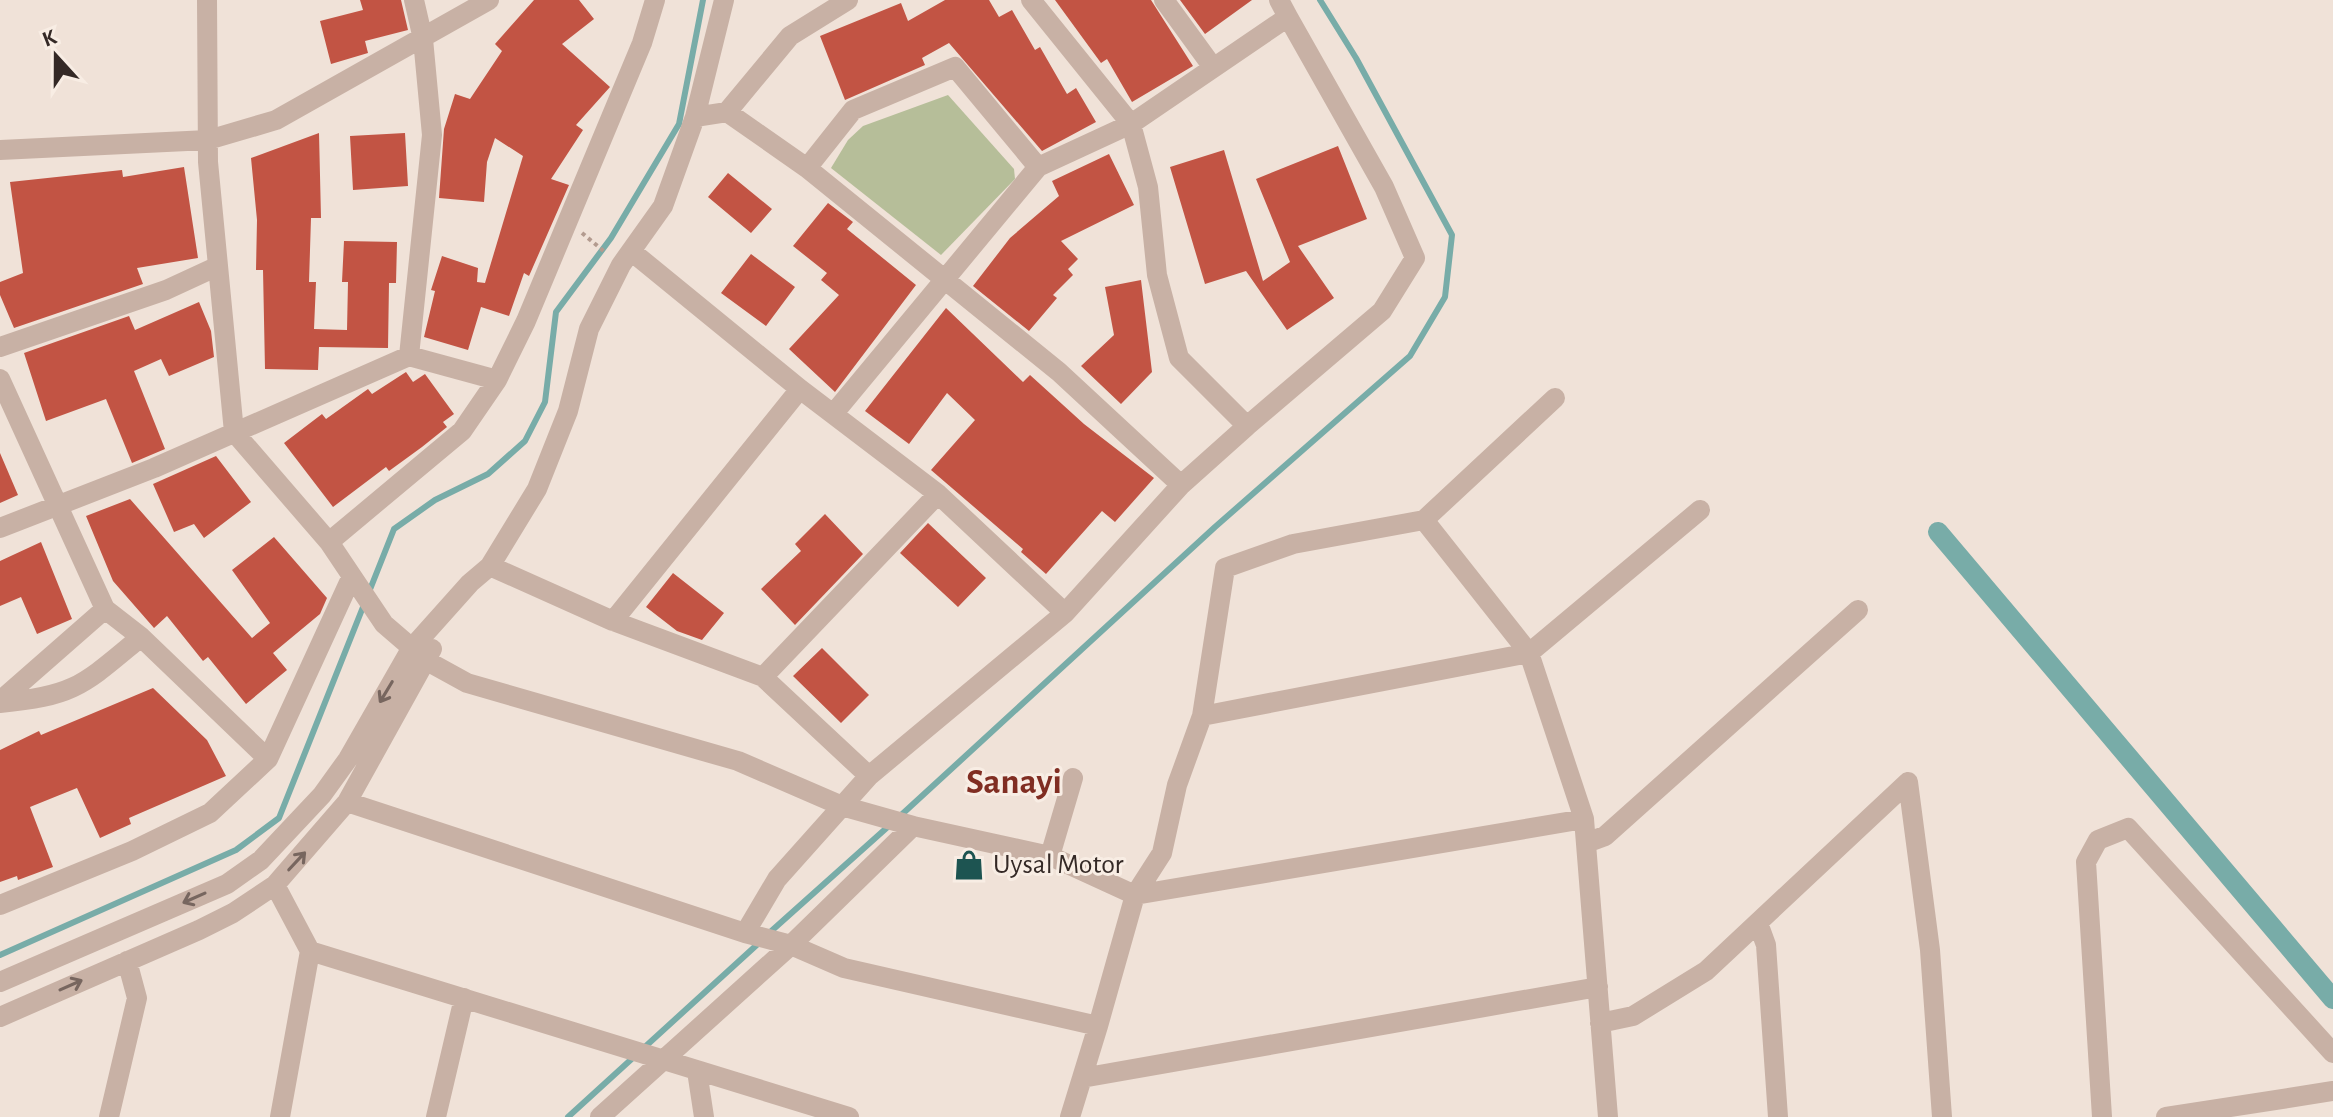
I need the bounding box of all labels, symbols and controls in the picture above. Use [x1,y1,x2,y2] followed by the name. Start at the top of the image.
[16,16,96,96] north arrow
[39,25,60,51] text: K
[378,680,394,703] one-way arrow
[966,764,1062,800] district label: Sanayi
[952,848,986,882] shop icon: Uysal Motor
[993,851,1124,879] place label: Uysal Motor
[288,852,306,872] one-way arrow
[182,892,207,907] one-way arrow
[59,977,83,992] one-way arrow

